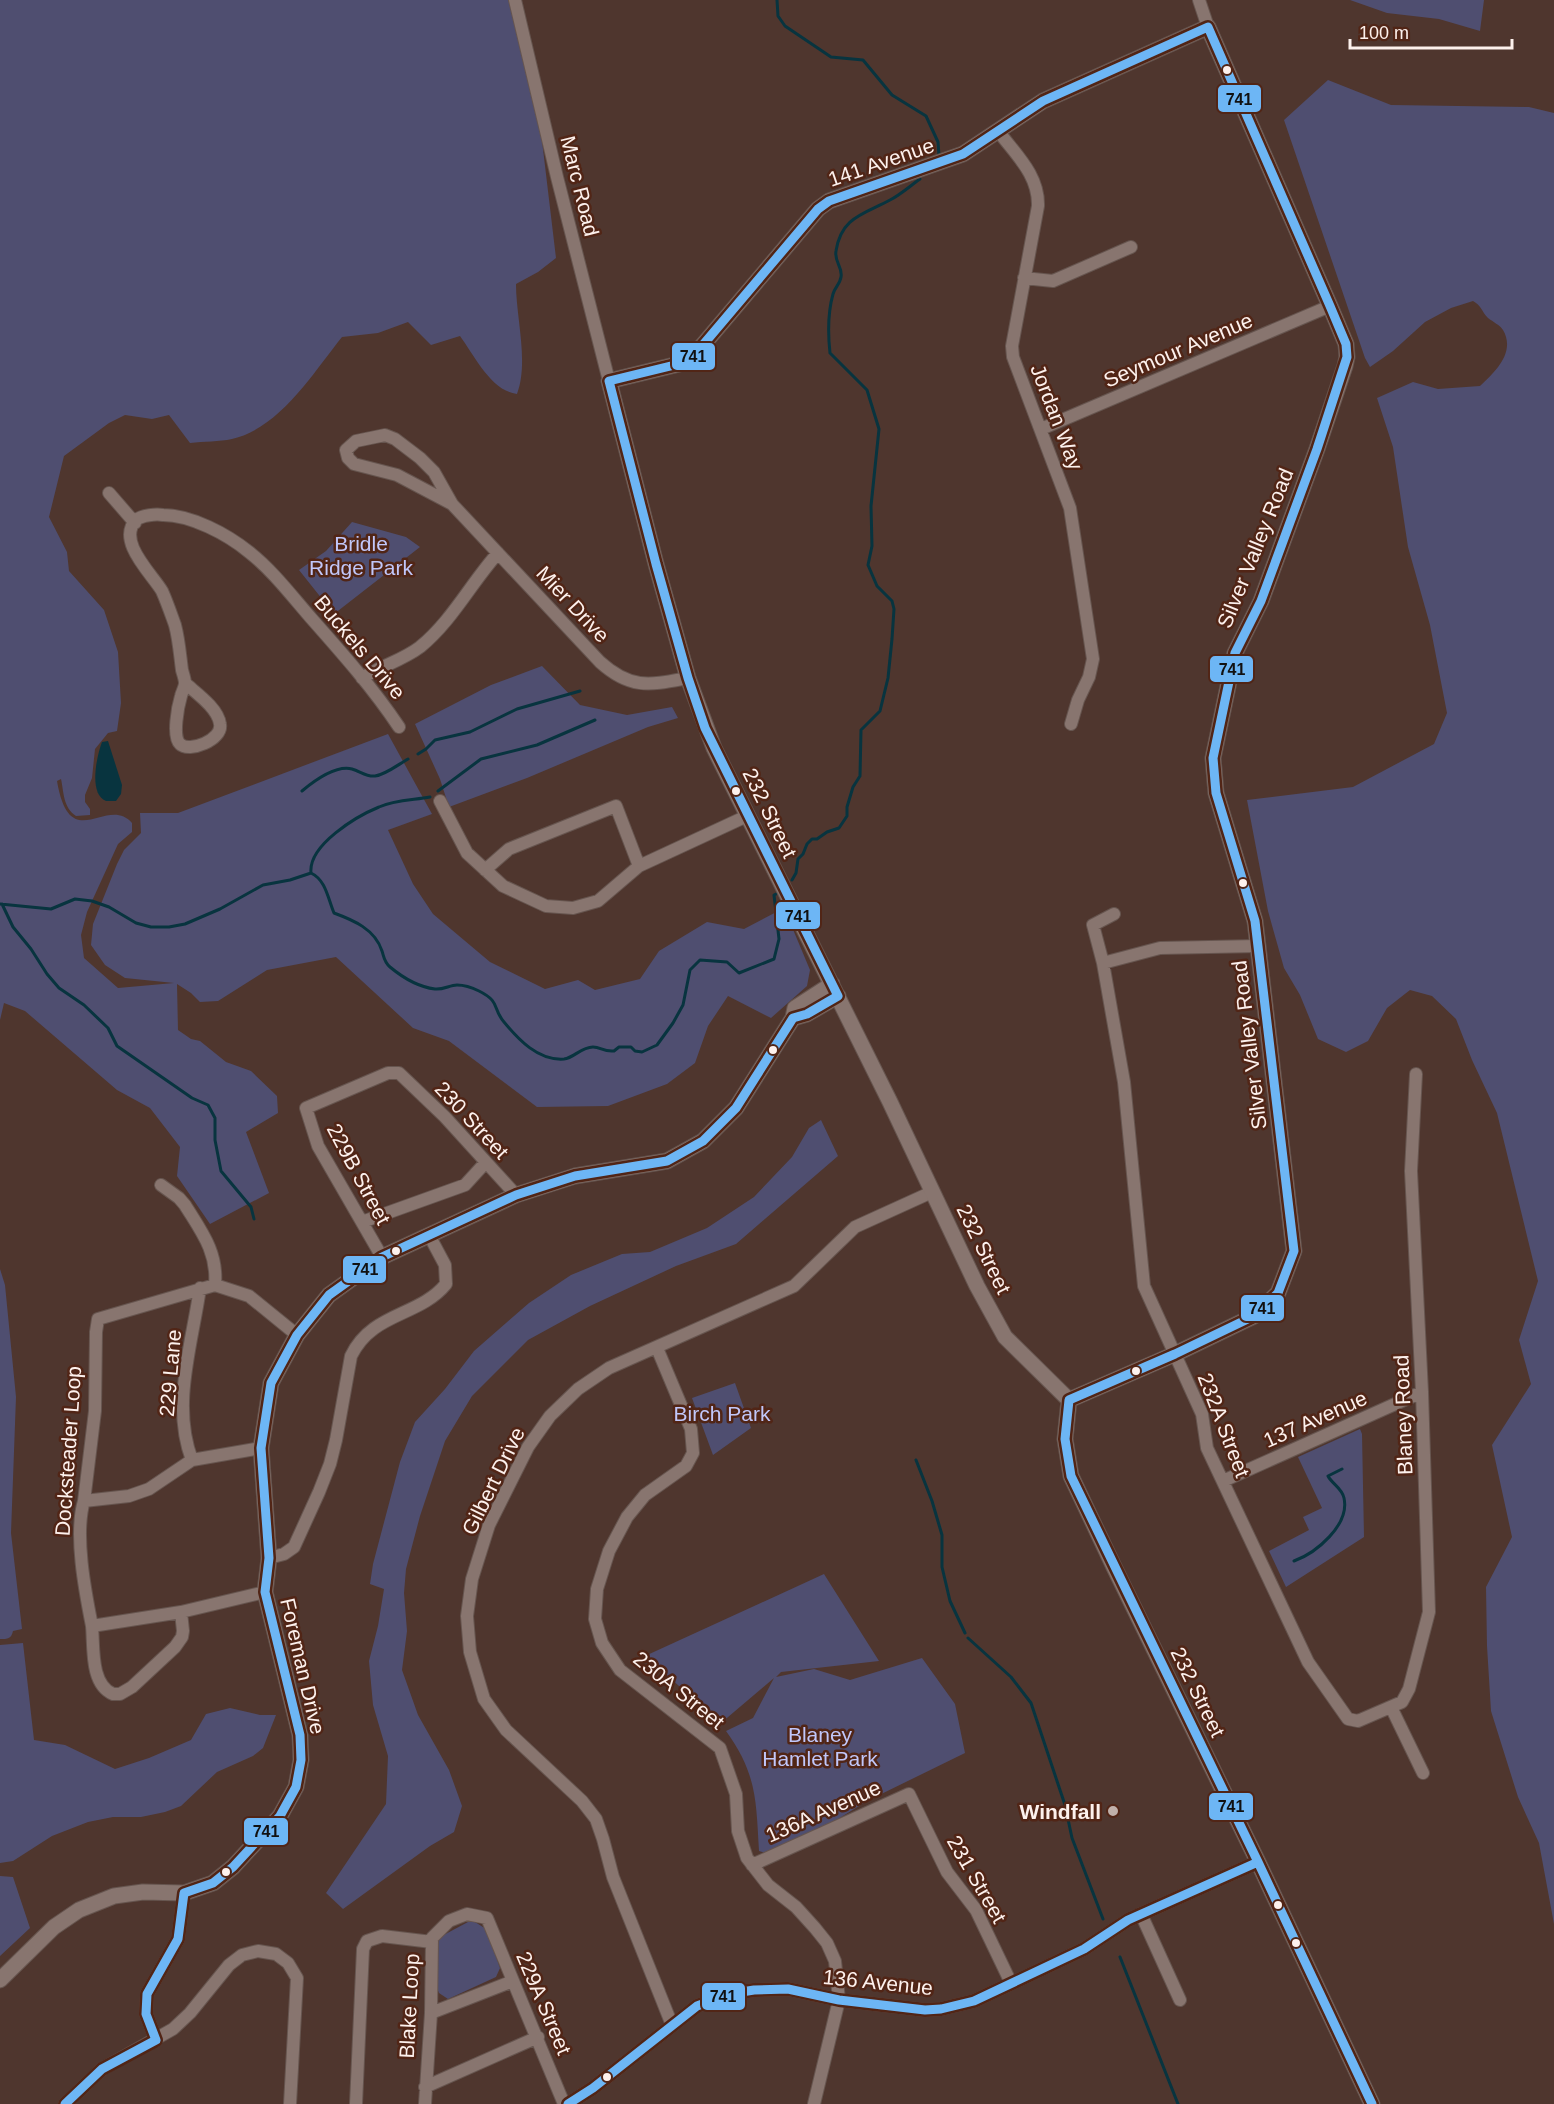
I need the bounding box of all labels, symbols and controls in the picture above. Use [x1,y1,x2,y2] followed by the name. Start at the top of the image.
[1350,12,1512,50] scale bar
[1359,23,1409,43] text: 100 m
[1221,64,1233,76] unlabelled marker
[1217,84,1262,113] line badge: 741
[1226,91,1252,108] text: 741
[556,133,604,239] street label: Marc Road
[825,133,937,191] street label: 141 Avenue
[1100,308,1256,392] street label: Seymour Avenue
[671,342,716,371] line badge: 741
[680,348,706,365] text: 741
[1026,361,1088,474] street label: Jordan Way
[1212,465,1298,631] street label: Silver Valley Road
[309,532,413,579] park label: Bridle Ridge Park
[532,561,614,647] street label: Mier Drive
[310,590,410,704] street label: Buckels Drive
[1209,655,1254,683] line badge: 741
[1219,661,1245,678] text: 741
[738,764,802,862] street label: 232 Street
[730,785,742,797] unlabelled marker
[1237,877,1249,889] unlabelled marker
[775,901,821,930] line badge: 741
[785,908,811,925] text: 741
[1227,959,1271,1131] street label: Silver Valley Road
[767,1044,779,1056] unlabelled marker
[431,1077,514,1163] street label: 230 Street
[323,1120,395,1229] street label: 229B Street
[952,1200,1016,1298] street label: 232 Street
[390,1245,402,1257] unlabelled marker
[342,1255,387,1284] line badge: 741
[352,1261,378,1278] text: 741
[1240,1294,1285,1322] line badge: 741
[1249,1300,1275,1317] text: 741
[155,1328,185,1418] street label: 229 Lane
[1389,1355,1417,1475] street label: Blaney Road
[51,1365,85,1537] street label: Docksteader Loop
[1130,1365,1142,1377] unlabelled marker
[1194,1370,1254,1481] street label: 232A Street
[1260,1386,1370,1452] street label: 137 Avenue
[674,1402,771,1425] park label: Birch Park
[457,1424,529,1538] street label: Gilbert Drive
[276,1596,330,1736] street label: Foreman Drive
[1166,1643,1230,1741] street label: 232 Street
[629,1647,729,1734] street label: 230A Street
[762,1723,878,1770] park label: Blaney Hamlet Park
[762,1775,884,1847] street label: 136A Avenue
[1208,1792,1254,1821] line badge: 741
[1218,1798,1244,1815] text: 741
[1020,1800,1101,1823] place label: Windfall
[1106,1804,1120,1818] marker: Windfall
[243,1817,289,1846] line badge: 741
[253,1823,279,1840] text: 741
[943,1831,1011,1927] street label: 231 Street
[220,1866,232,1878] unlabelled marker
[1272,1899,1284,1911] unlabelled marker
[1290,1937,1302,1949] unlabelled marker
[512,1948,576,2058] street label: 229A Street
[395,1953,423,2059] street label: Blake Loop
[822,1965,934,1999] street label: 136 Avenue
[701,1982,746,2011] line badge: 741
[710,1988,736,2005] text: 741
[601,2071,613,2083] unlabelled marker

